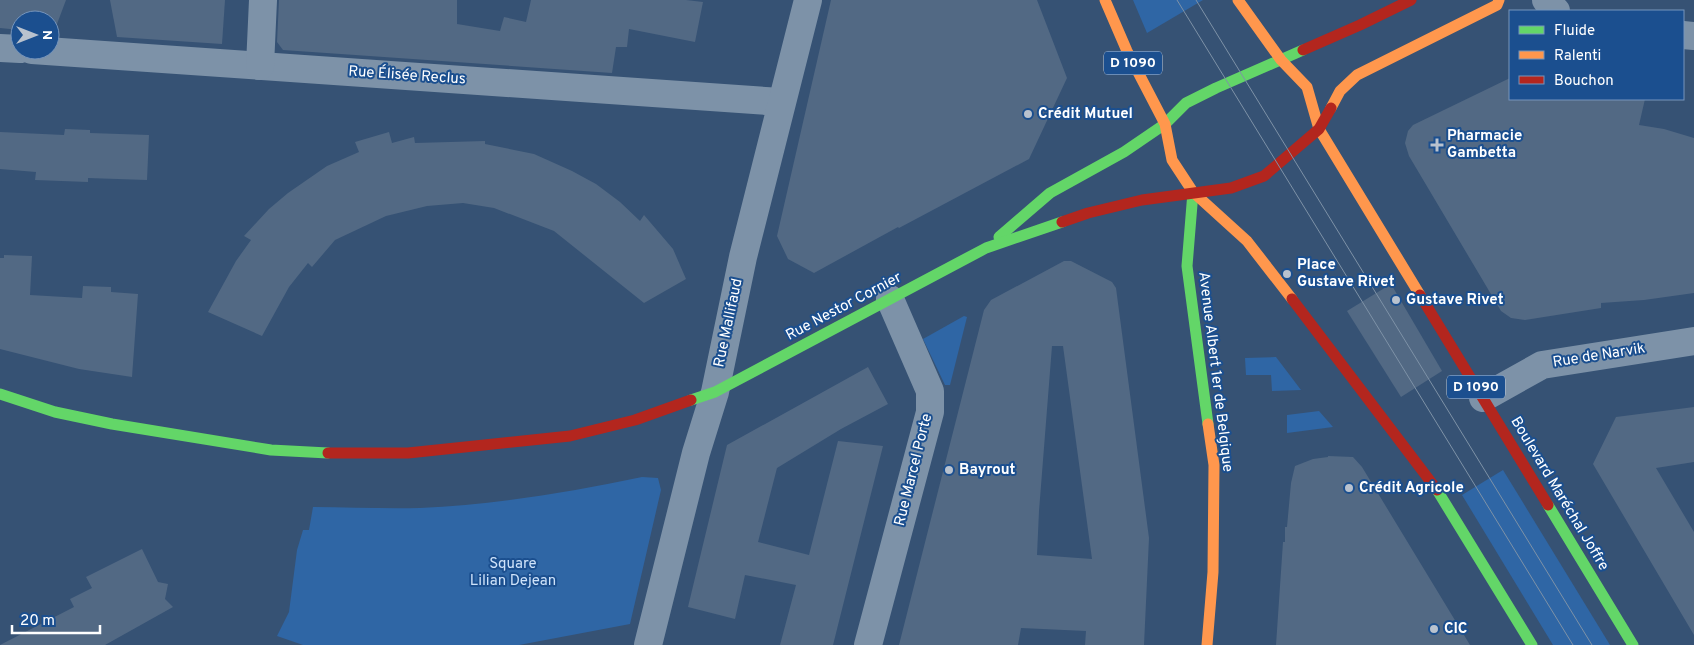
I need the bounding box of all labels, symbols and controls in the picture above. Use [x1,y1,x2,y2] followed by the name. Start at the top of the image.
[10,10,60,60] north arrow
[1509,10,1684,100] legend
[1554,22,1595,41] text: Fluide
[38,30,55,40] text: N
[1554,47,1601,66] text: Ralenti
[1104,52,1162,74] road number: D 1090
[348,61,467,90] street label: Rue Élisée Reclus
[1554,72,1614,91] text: Bouchon
[1038,105,1133,124] place label: Crédit Mutuel
[1022,108,1034,120] marker: Crédit Mutuel
[1447,127,1522,163] place label: Pharmacie Gambetta
[1431,139,1443,151] marker: Pharmacie Gambetta
[1297,256,1395,292] place label: Place Gustave Rivet
[783,268,905,346] street label: Rue Nestor Cornier
[1281,268,1293,280] marker: Place Gustave Rivet
[1193,271,1237,473] street label: Avenue Albert 1er de Belgique
[710,277,748,369] street label: Rue Mallifaud
[1406,291,1504,310] place label: Gustave Rivet
[1390,294,1402,306] marker: Gustave Rivet
[1551,339,1647,373] street label: Rue de Narvik
[1447,376,1505,398] road number: D 1090
[891,412,937,528] street label: Rue Marcel Porte
[1505,414,1613,574] street label: Boulevard Maréchal Joffre
[959,461,1016,480] place label: Bayrout
[943,464,955,476] marker: Bayrout
[1359,479,1464,498] place label: Crédit Agricole
[1343,482,1355,494] marker: Crédit Agricole
[470,555,556,591] park label: Square Lilian Dejean
[12,602,100,634] scale bar
[20,612,55,631] text: 20 m
[1444,620,1467,639] place label: CIC
[1428,623,1440,635] marker: CIC

